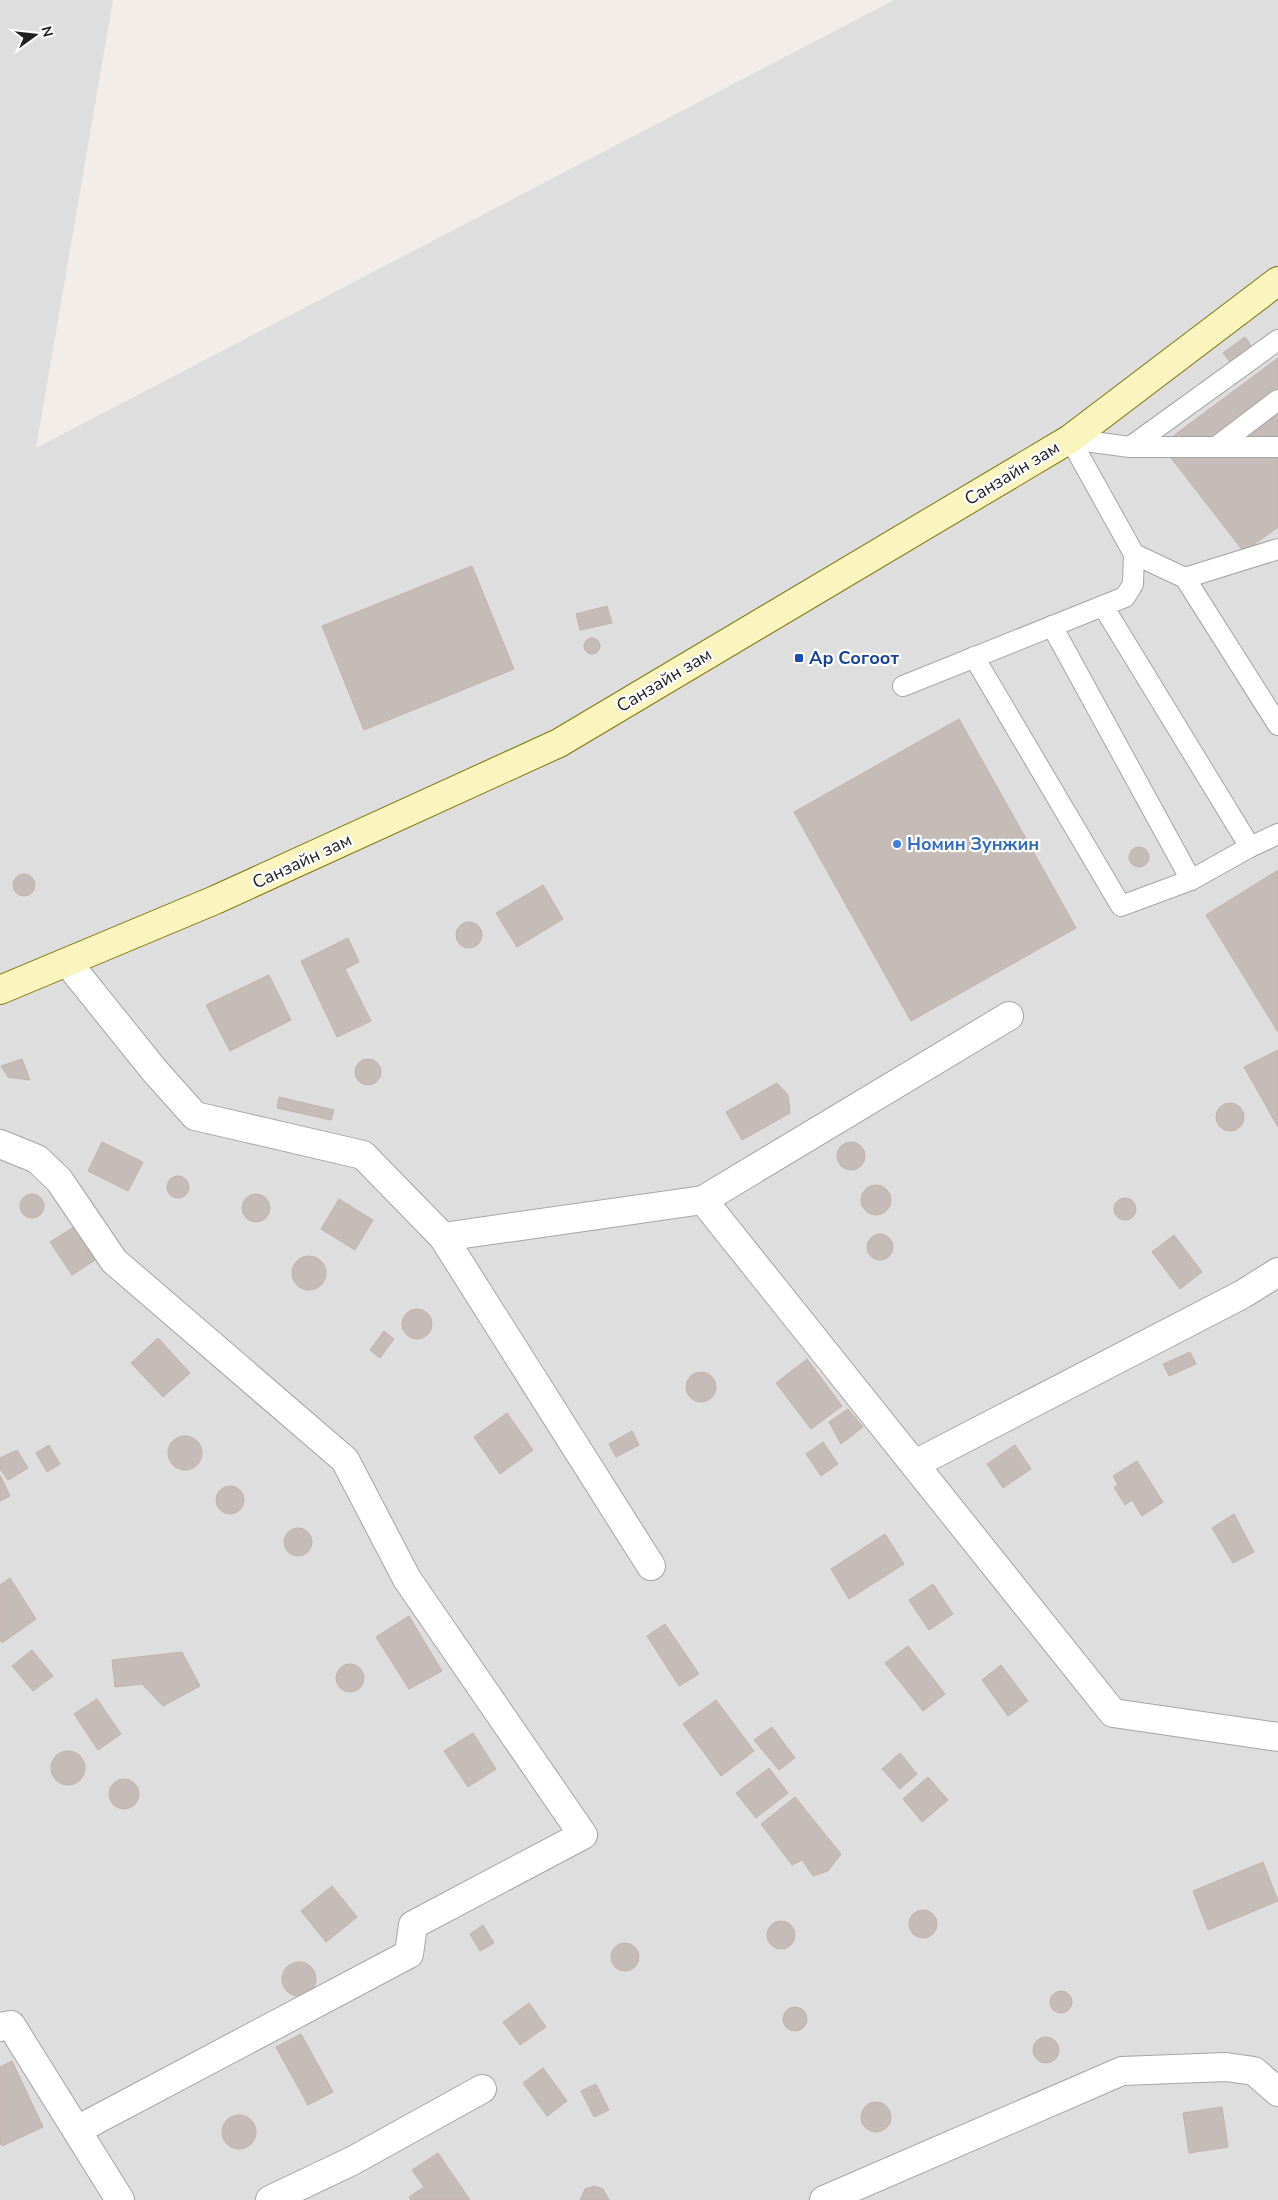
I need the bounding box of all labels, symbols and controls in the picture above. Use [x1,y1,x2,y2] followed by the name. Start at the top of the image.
[10,10,60,60] north arrow
[37,24,58,39] text: N
[960,435,1064,511] street label: Санзайн зам
[612,642,716,718] street label: Санзайн зам
[809,646,899,670] place label: Ар Согоот
[793,652,805,664] marker: Ар Согоот
[248,827,356,895] street label: Санзайн зам
[907,832,1039,856] place label: Номин Зунжин
[891,838,903,850] marker: Номин Зунжин

